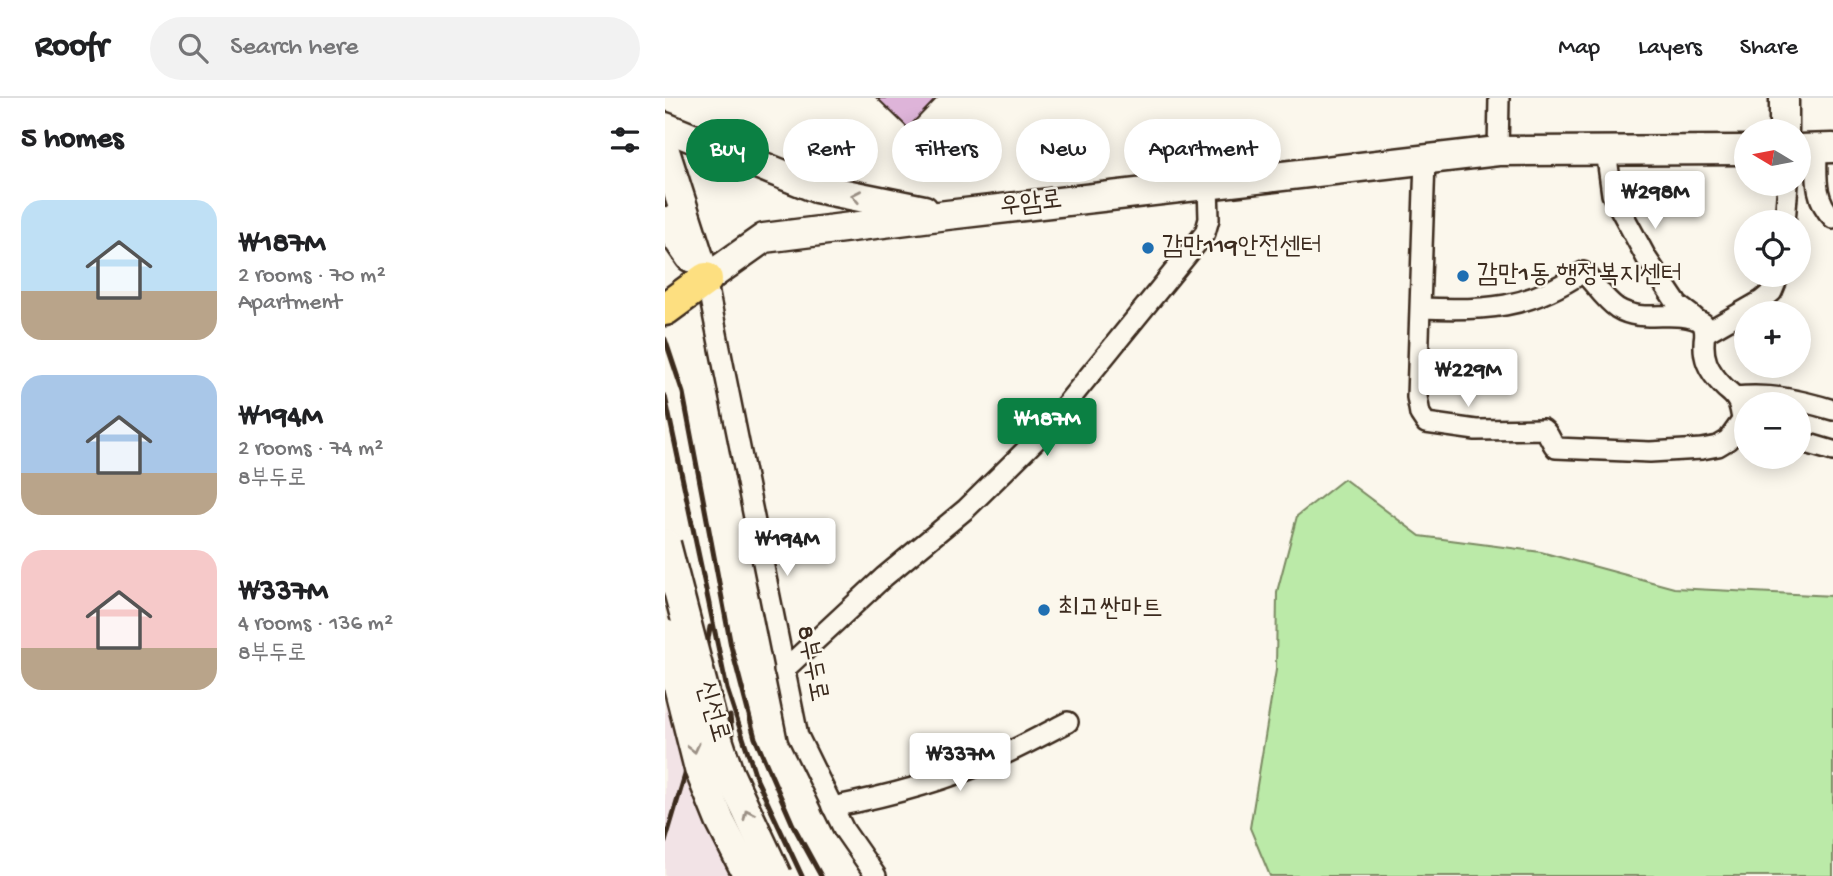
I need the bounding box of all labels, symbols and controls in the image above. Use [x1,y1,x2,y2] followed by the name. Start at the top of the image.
[150,17,640,80] search box
[35,29,108,67] text: Roofr
[174,29,212,67] icon: search
[230,33,358,64] text: Search here
[1558,34,1600,63] text: Map
[1638,34,1702,63] text: Layers
[1740,34,1798,63] text: Share
[686,119,769,182] chip: Buy
[783,119,878,182] chip: Rent
[892,119,1002,182] chip: Filters
[1016,119,1110,182] chip: New
[1124,119,1281,182] chip: Apartment
[1734,119,1811,196] north arrow
[1734,119,1811,469] map controls
[606,121,644,159] icon: filters
[21,123,123,158] text: 5 homes
[1606,172,1704,231] pin: ₩298M
[1621,180,1689,207] text: ₩298M
[998,186,1064,224] street label: 우암로
[850,190,862,205] one-way arrow
[1734,210,1811,287] button: locate
[77,228,161,312] icon: home
[238,228,325,263] text: ₩187M
[1162,233,1322,264] place label: 감만119안전센터
[1140,240,1156,256] marker: 감만119안전센터
[1477,261,1682,292] place label: 감만1동 행정복지센터
[238,263,386,290] text: 2 rooms · 70 m²
[1455,268,1471,284] marker: 감만1동 행정복지센터
[238,290,342,317] text: Apartment
[1734,301,1811,378] button: +
[1419,350,1517,409] pin: ₩229M
[1434,358,1502,385] text: ₩229M
[1734,392,1811,469] button: −
[998,398,1096,458] pin: ₩187M
[238,401,322,436] text: ₩194M
[77,403,161,487] icon: home
[1014,407,1080,434] text: ₩187M
[238,436,383,463] text: 2 rooms · 74 m²
[238,466,306,493] text: 8부두로
[738,518,836,578] pin: ₩194M
[755,527,819,554] text: ₩194M
[238,576,328,611] text: ₩337M
[77,578,161,662] icon: home
[1058,595,1163,626] place label: 최고싼마트
[1036,602,1052,618] marker: 최고싼마트
[238,611,393,638] text: 4 rooms · 136 m²
[787,623,833,705] street label: 8부두로
[238,641,306,668] text: 8부두로
[687,678,735,746] street label: 신선로
[911,734,1009,793] pin: ₩337M
[686,742,700,754] one-way arrow
[926,742,994,769] text: ₩337M
[742,809,756,821] one-way arrow

